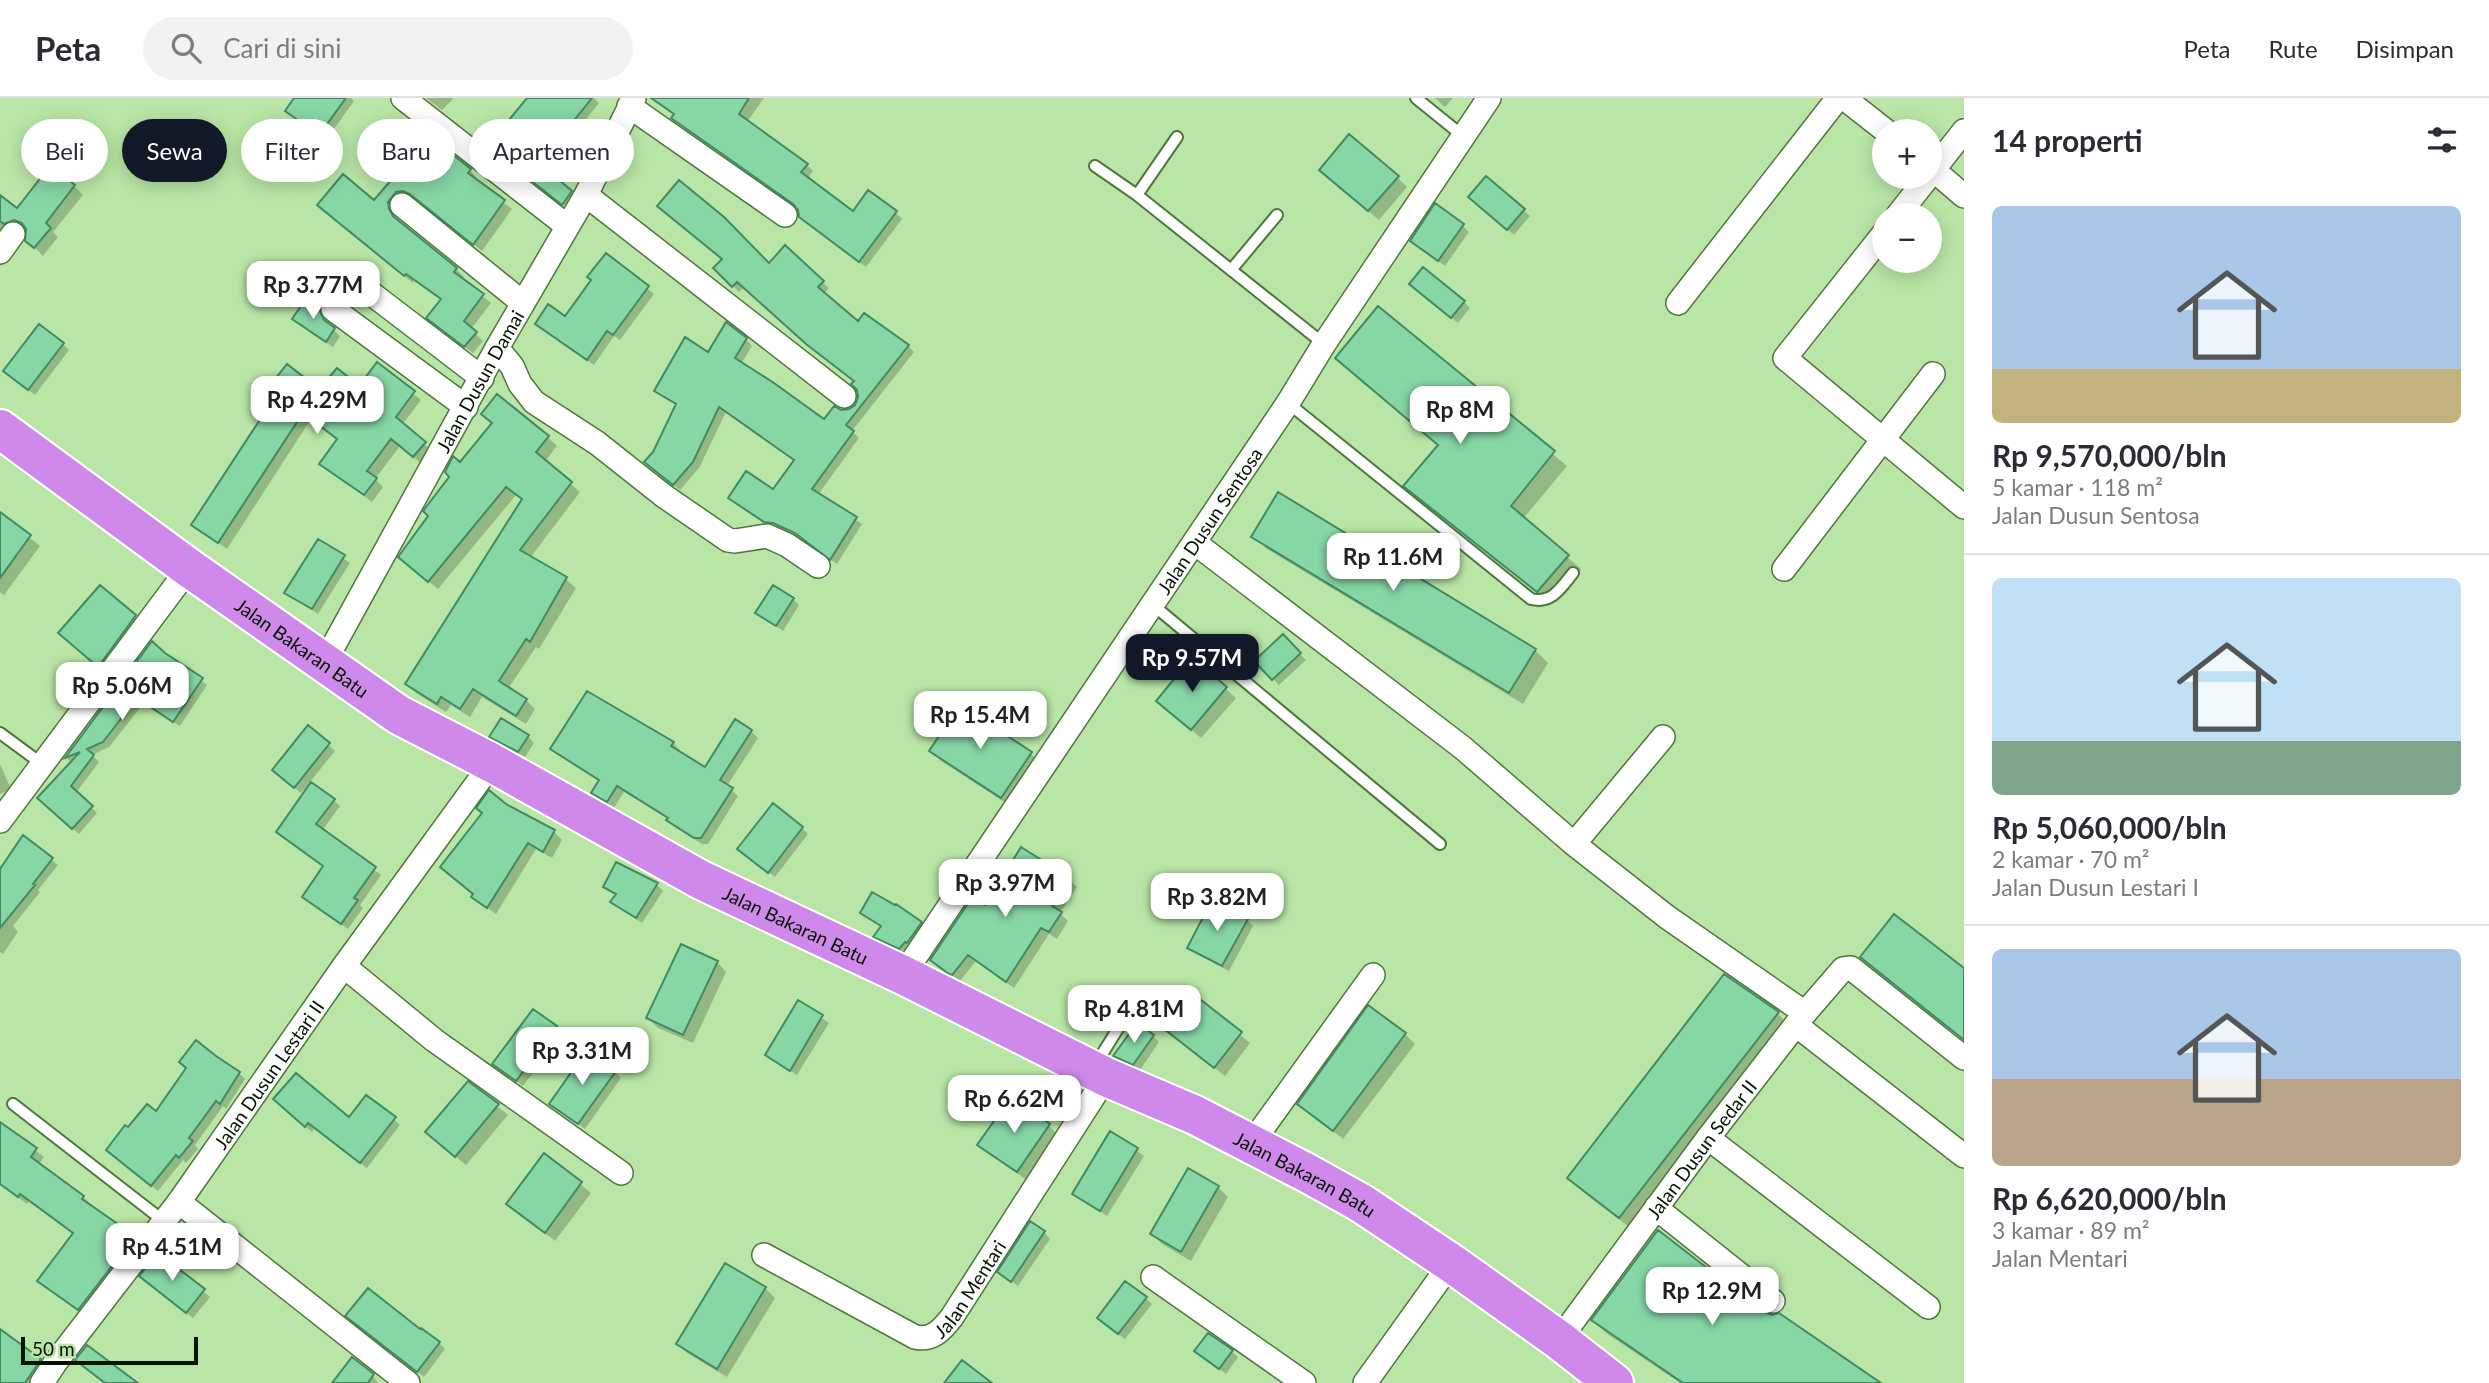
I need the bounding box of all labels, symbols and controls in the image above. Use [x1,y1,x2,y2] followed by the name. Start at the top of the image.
[143,17,633,80] search box
[35,28,101,68] text: Peta
[167,29,205,67] icon: search
[223,32,342,64] text: Cari di sini
[2184,34,2230,63] text: Peta
[2268,34,2318,63] text: Rute
[2356,34,2454,63] text: Disimpan
[21,119,108,182] chip: Beli
[122,119,227,182] chip: Sewa
[241,119,343,182] chip: Filter
[357,119,455,182] chip: Baru
[469,119,634,182] chip: Apartemen
[1872,119,1942,273] map controls
[1872,119,1942,189] button: +
[2423,121,2461,159] icon: filters
[1992,122,2143,158] text: 14 properti
[1872,203,1942,273] button: −
[2164,252,2290,378] icon: home
[241,262,385,321] pin: Rp 3.77M
[263,270,363,298] text: Rp 3.77M
[431,306,528,456] street label: Jalan Dusun Damai
[245,376,389,436] pin: Rp 4.29M
[267,385,367,413] text: Rp 4.29M
[1411,386,1509,446] pin: Rp 8M
[1426,395,1494,423] text: Rp 8M
[1992,437,2227,473] text: Rp 9,570,000/bln
[1151,443,1266,598] street label: Jalan Dusun Sentosa
[1992,473,2163,501] text: 5 kamar · 118 m²
[1992,501,2200,529] text: Jalan Dusun Sentosa
[1321,533,1465,593] pin: Rp 11.6M
[1343,542,1443,570] text: Rp 11.6M
[231,593,374,702] street label: Jalan Bakaran Batu
[2164,624,2290,750] icon: home
[1120,634,1264,694] pin: Rp 9.57M
[1142,643,1242,671] text: Rp 9.57M
[50,662,194,722] pin: Rp 5.06M
[72,671,172,699] text: Rp 5.06M
[908,692,1052,751] pin: Rp 15.4M
[930,700,1030,728] text: Rp 15.4M
[1992,809,2227,845] text: Rp 5,060,000/bln
[1992,845,2150,873] text: 2 kamar · 70 m²
[933,860,1077,919] pin: Rp 3.97M
[955,868,1055,896] text: Rp 3.97M
[1992,873,2199,901] text: Jalan Dusun Lestari I
[1145,874,1289,933] pin: Rp 3.82M
[720,881,872,969] street label: Jalan Bakaran Batu
[1167,882,1267,910] text: Rp 3.82M
[1062,986,1206,1045] pin: Rp 4.81M
[1084,994,1184,1022] text: Rp 4.81M
[208,995,328,1153] street label: Jalan Dusun Lestari II
[2164,995,2290,1121] icon: home
[510,1028,654,1087] pin: Rp 3.31M
[532,1036,632,1064] text: Rp 3.31M
[1641,1075,1761,1223] street label: Jalan Dusun Sedar II
[942,1076,1086,1135] pin: Rp 6.62M
[964,1084,1064,1112] text: Rp 6.62M
[1230,1126,1380,1221] street label: Jalan Bakaran Batu
[1992,1180,2227,1216] text: Rp 6,620,000/bln
[1992,1216,2150,1244] text: 3 kamar · 89 m²
[100,1224,244,1283] pin: Rp 4.51M
[122,1232,222,1260] text: Rp 4.51M
[929,1236,1010,1342] street label: Jalan Mentari
[1992,1244,2128,1272] text: Jalan Mentari
[1640,1268,1784,1327] pin: Rp 12.9M
[1662,1276,1762,1304] text: Rp 12.9M
[21,1334,198,1366] scale bar
[32,1337,75,1360] text: 50 m

